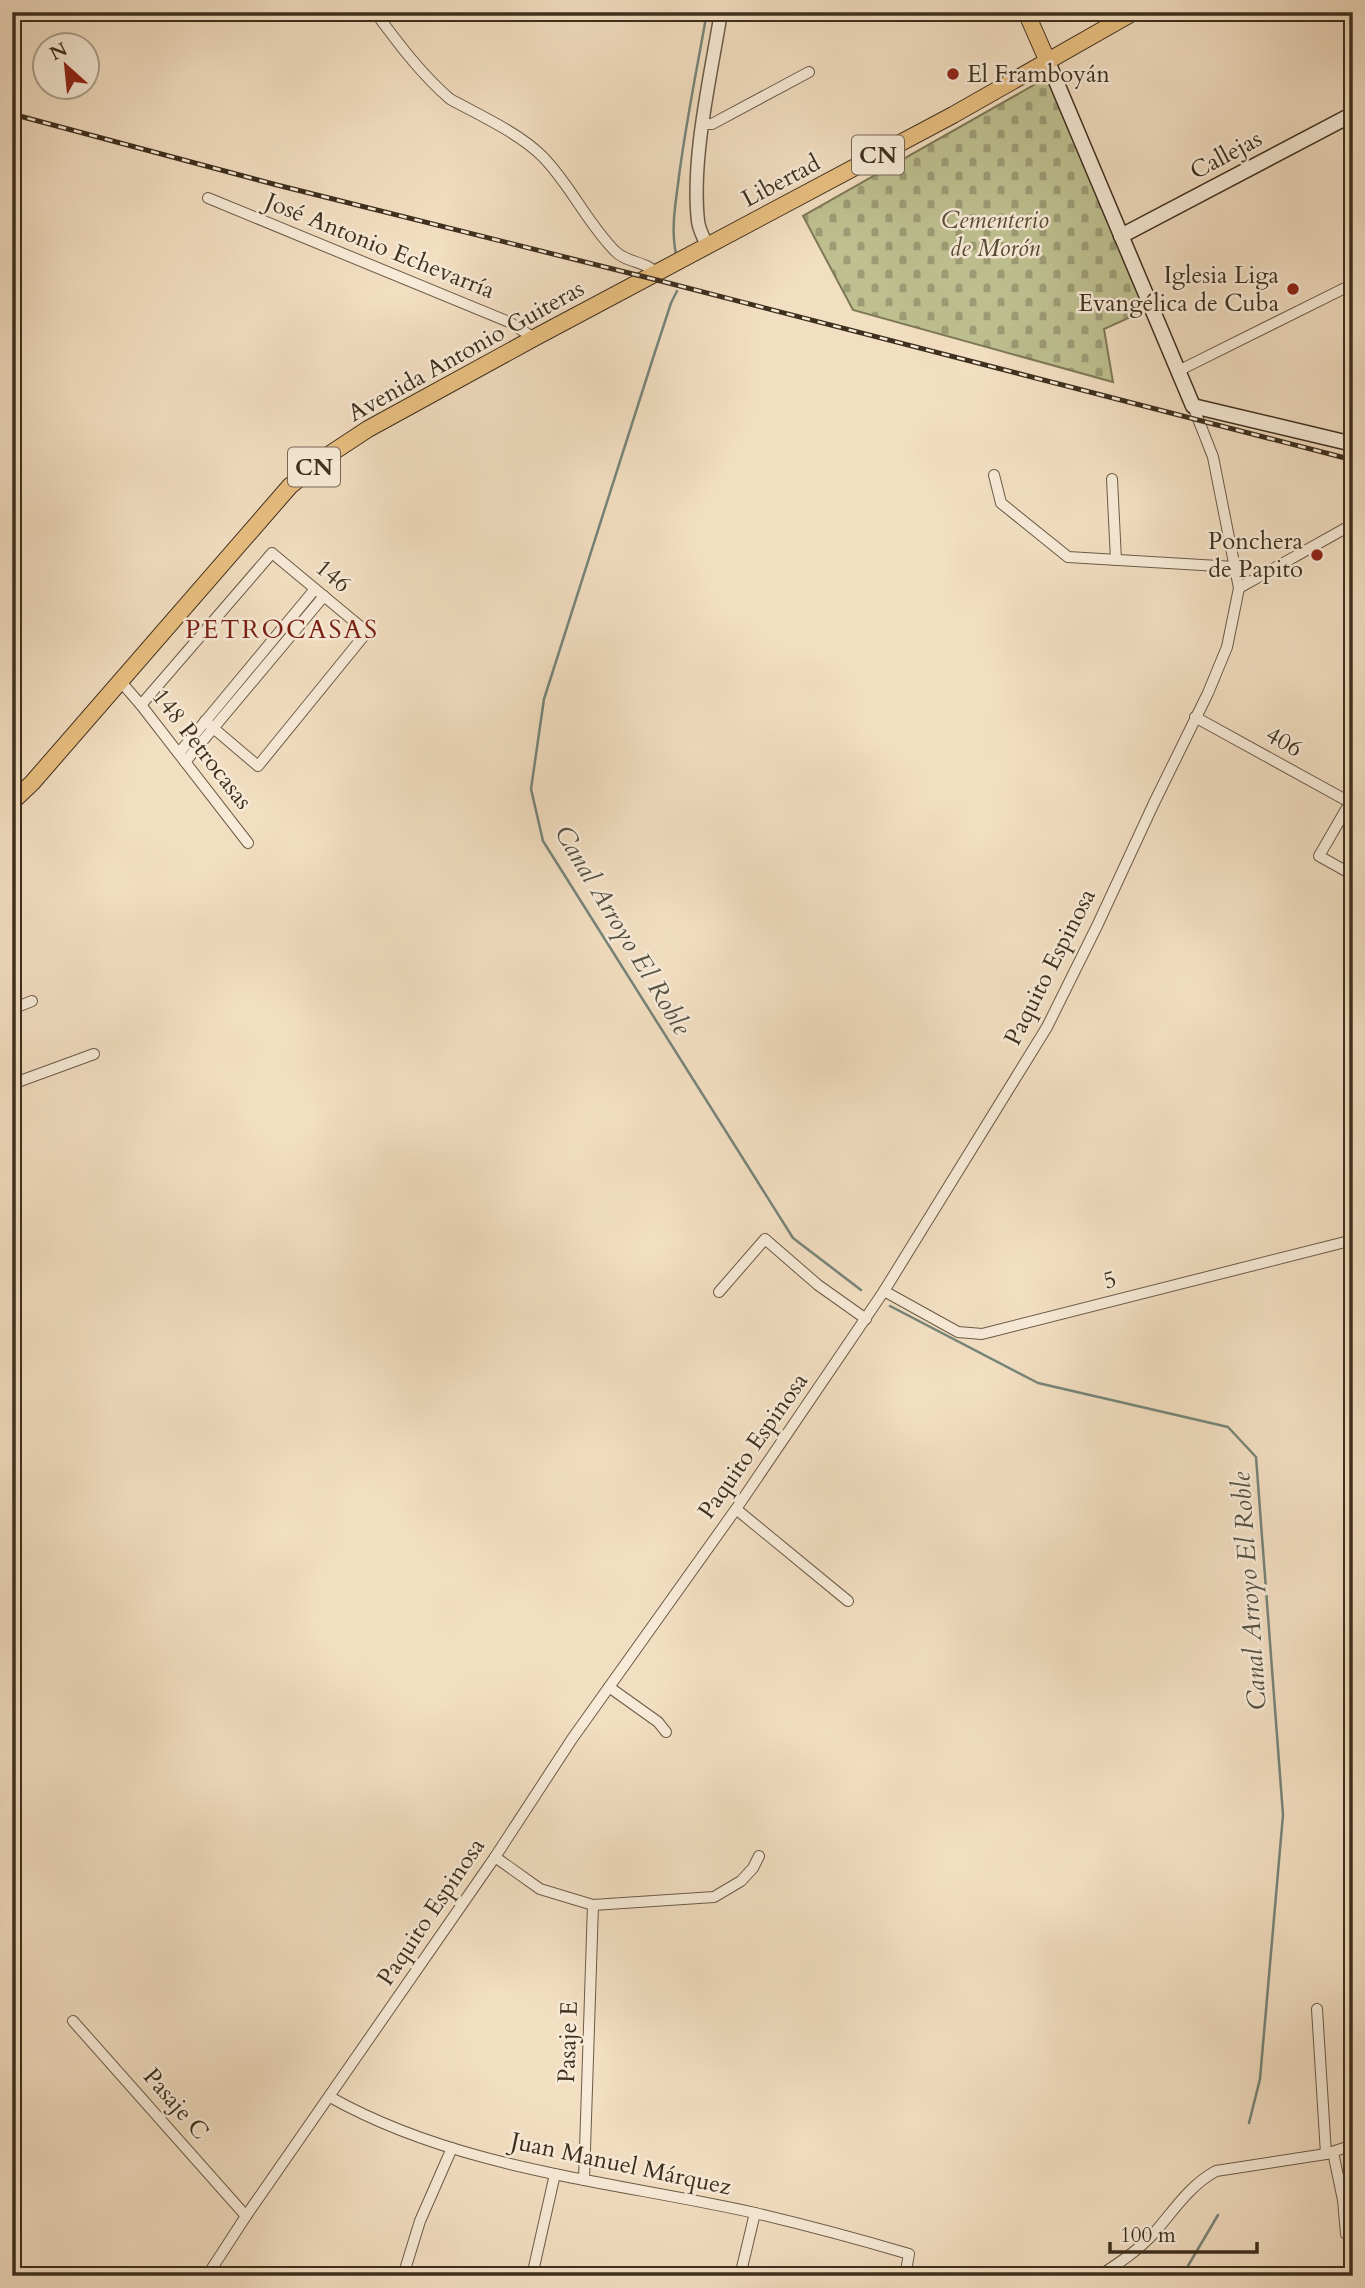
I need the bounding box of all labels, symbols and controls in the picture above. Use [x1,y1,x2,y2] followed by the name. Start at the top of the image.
[32,32,102,102] north arrow
[45,36,72,67] text: N
[967,58,1110,91] place label: El Framboyán
[945,66,961,82] marker: El Framboyán
[1184,122,1268,188] street label: Callejas
[852,136,904,174] road number: CN
[736,146,826,215] street label: Libertad
[258,184,500,307] street label: José Antonio Echevarría
[941,204,1049,265] park label: Cementerio de Morón
[1078,259,1280,320] place label: Iglesia Liga Evangélica de Cuba
[342,272,590,430] street label: Avenida Antonio Guiteras
[1285,281,1301,297] marker: Iglesia Liga Evangélica de Cuba
[288,447,340,486] road number: CN
[1208,525,1304,586] place label: Ponchera de Papito
[1309,547,1325,563] marker: Ponchera de Papito
[308,552,358,600] street label: 146
[185,612,379,647] district label: PETROCASAS
[144,682,260,816] street label: 148 Petrocasas
[1260,719,1308,765] street label: 406
[546,819,700,1042] water label: Canal Arroyo El Roble
[996,882,1104,1051] street label: Paquito Espinosa
[1100,1263,1120,1297] street label: 5
[690,1366,816,1526] street label: Paquito Espinosa
[1223,1470,1275,1711] water label: Canal Arroyo El Roble
[369,1831,493,1992] street label: Paquito Espinosa
[550,2001,586,2083] street label: Pasaje E
[136,2061,216,2147] street label: Pasaje C
[505,2124,734,2204] street label: Juan Manuel Márquez
[1110,2211,1256,2255] scale bar
[1120,2221,1176,2250] text: 100 m

